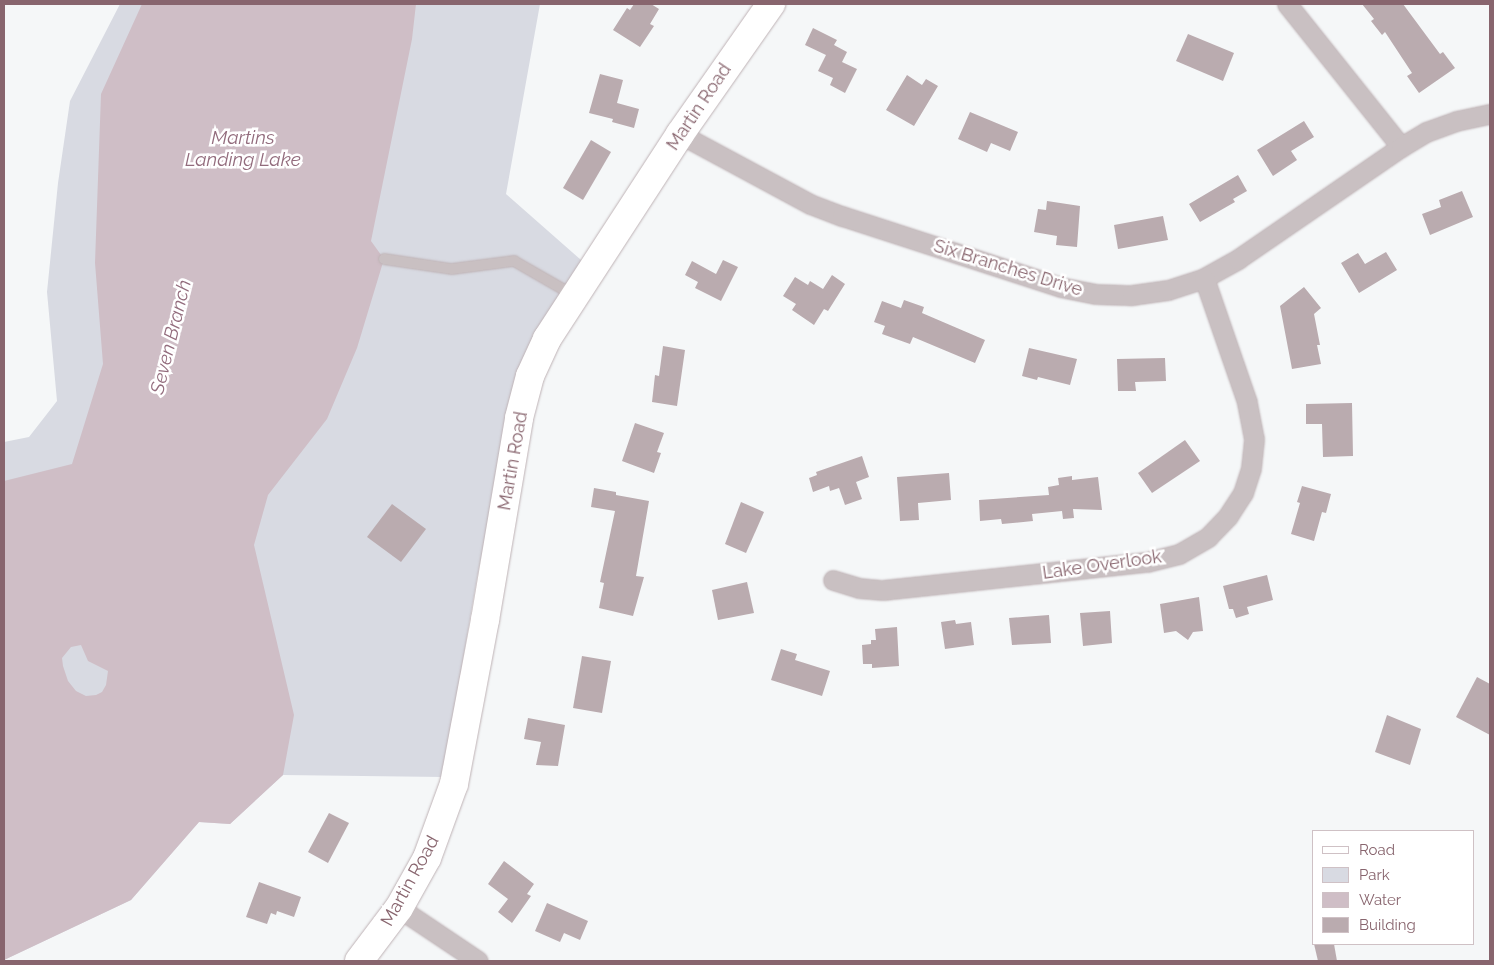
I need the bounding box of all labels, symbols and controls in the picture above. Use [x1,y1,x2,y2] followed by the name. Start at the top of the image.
[662,59,736,155] street label: Martin Road
[185,127,301,171] water label: Martins Landing Lake
[931,235,1085,301] street label: Six Branches Drive
[146,278,196,396] water label: Seven Branch
[494,410,532,512] street label: Martin Road
[1041,546,1163,584] street label: Lake Overlook
[1312,830,1474,945] legend
[376,832,444,930] street label: Martin Road
[1359,841,1395,859] text: Road
[1359,866,1390,884] text: Park
[1359,891,1401,909] text: Water
[1359,916,1416,934] text: Building

